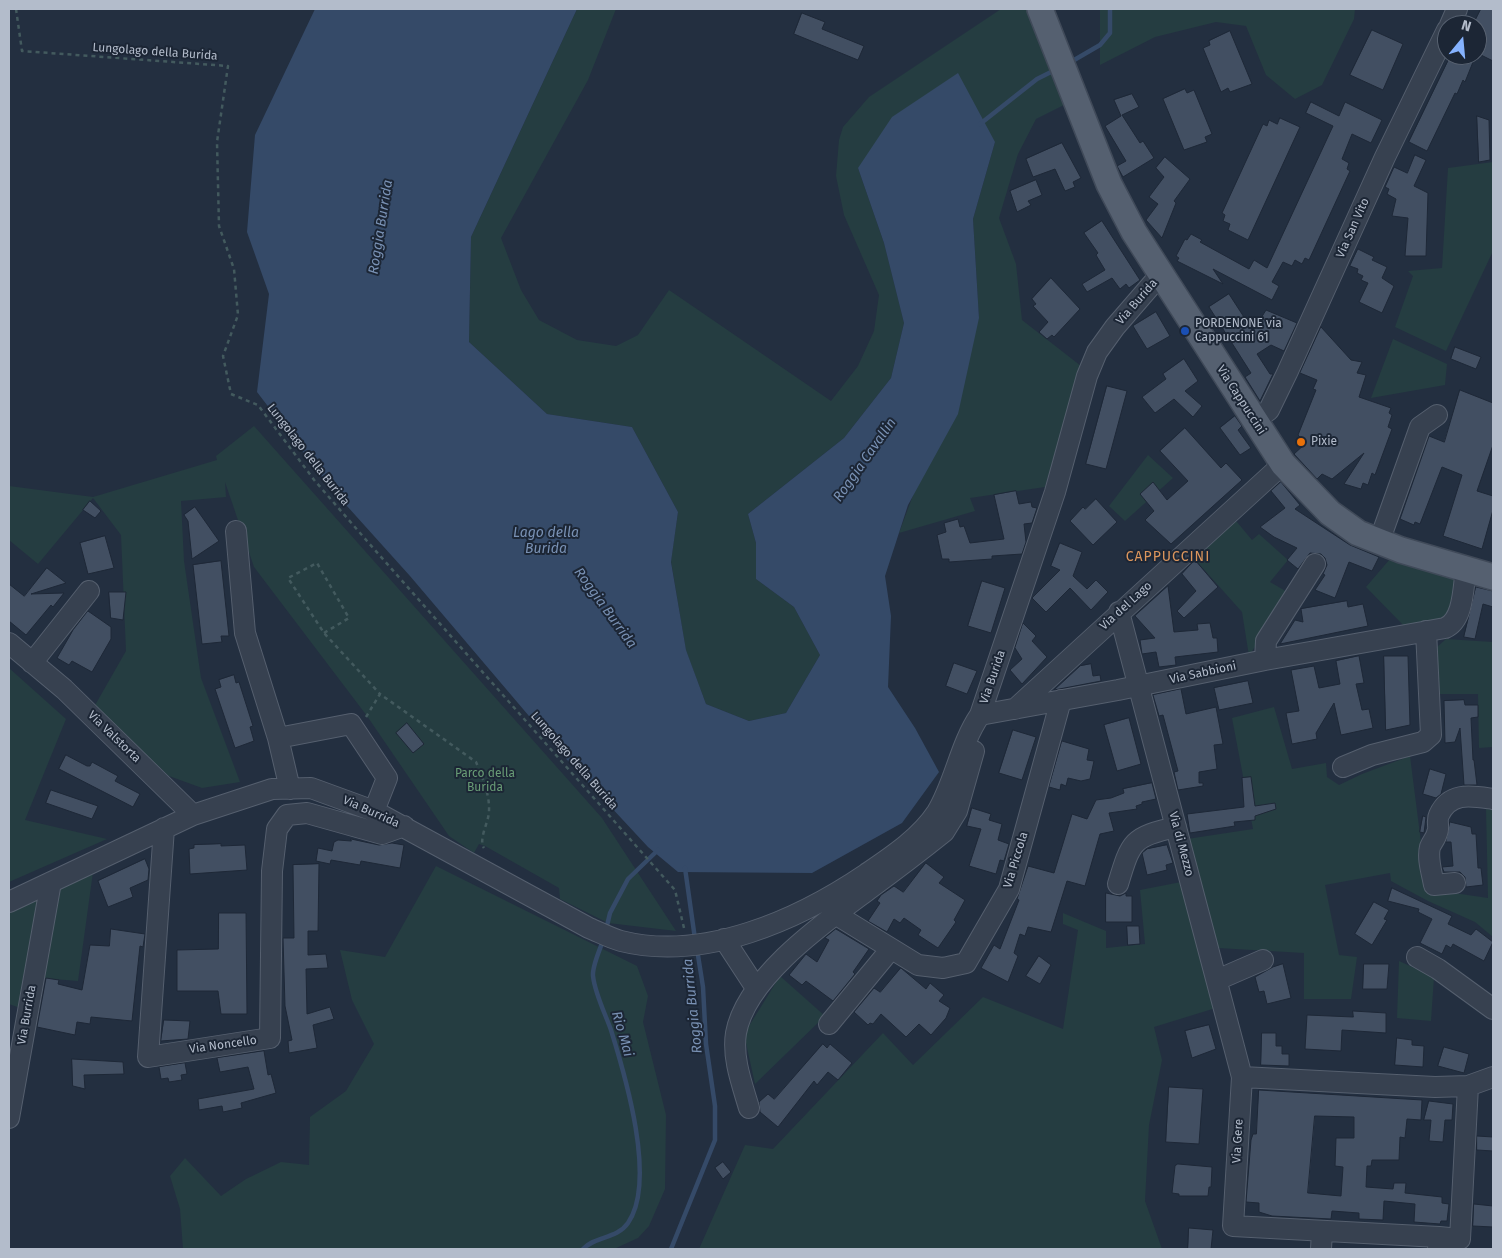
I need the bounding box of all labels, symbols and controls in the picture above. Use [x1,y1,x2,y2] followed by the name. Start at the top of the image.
[1437,15,1487,65] north arrow
[1459,17,1473,36] text: N
[92,40,218,64] street label: Lungolago della Burida
[365,179,397,275] water label: Roggia Burrida
[1333,196,1373,260] street label: Via San Vito
[1113,276,1161,328] street label: Via Burida
[1195,317,1282,345] place label: PORDENONE via Cappuccini 61
[1179,325,1191,337] marker: PORDENONE via Cappuccini 61
[1213,363,1269,437] street label: Via Cappuccini
[264,401,352,509] street label: Lungolago della Burida
[830,415,900,505] water label: Roggia Cavallin
[1311,435,1337,449] place label: Pixie
[1295,436,1307,448] marker: Pixie
[513,525,579,558] water label: Lago della Burida
[1124,549,1212,565] district label: CAPPUCCINI
[570,565,640,651] water label: Roggia Burrida
[1097,579,1155,633] street label: Via del Lago
[977,648,1009,706] street label: Via Burida
[1168,659,1238,687] street label: Via Sabbioni
[85,708,143,766] street label: Via Valstorta
[527,709,621,813] street label: Lungolago della Burida
[455,767,515,795] park label: Parco della Burida
[340,793,402,831] street label: Via Burrida
[1165,810,1197,878] street label: Via di Mezzo
[1001,830,1031,890] street label: Via Piccola
[680,958,706,1054] water label: Roggia Burrida
[15,984,39,1046] street label: Via Burrida
[607,1009,637,1059] water label: Rio Mai
[188,1033,258,1057] street label: Via Noncello
[1230,1118,1246,1164] street label: Via Gere

